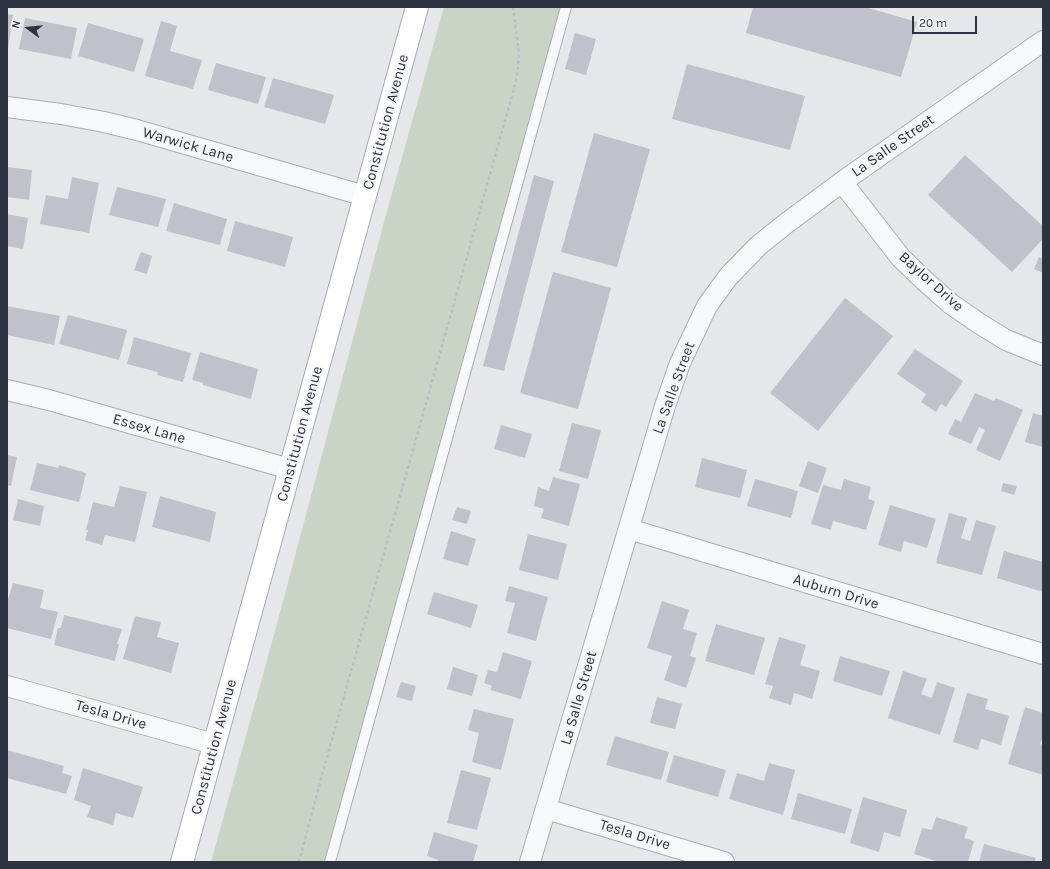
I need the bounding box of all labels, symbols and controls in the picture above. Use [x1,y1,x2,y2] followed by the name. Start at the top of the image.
[8,8,48,48] north arrow
[914,8,979,34] scale bar
[919,16,947,30] text: 20 m
[9,19,23,30] text: N
[359,52,413,192] street label: Constitution Avenue
[848,111,938,181] street label: La Salle Street
[140,123,236,167] street label: Warwick Lane
[895,248,967,316] street label: Baylor Drive
[649,339,699,437] street label: La Salle Street
[273,364,327,504] street label: Constitution Avenue
[110,410,188,448] street label: Essex Lane
[791,570,881,614] street label: Auburn Drive
[557,649,601,747] street label: La Salle Street
[187,677,241,817] street label: Constitution Avenue
[73,696,149,734] street label: Tesla Drive
[597,816,673,854] street label: Tesla Drive

